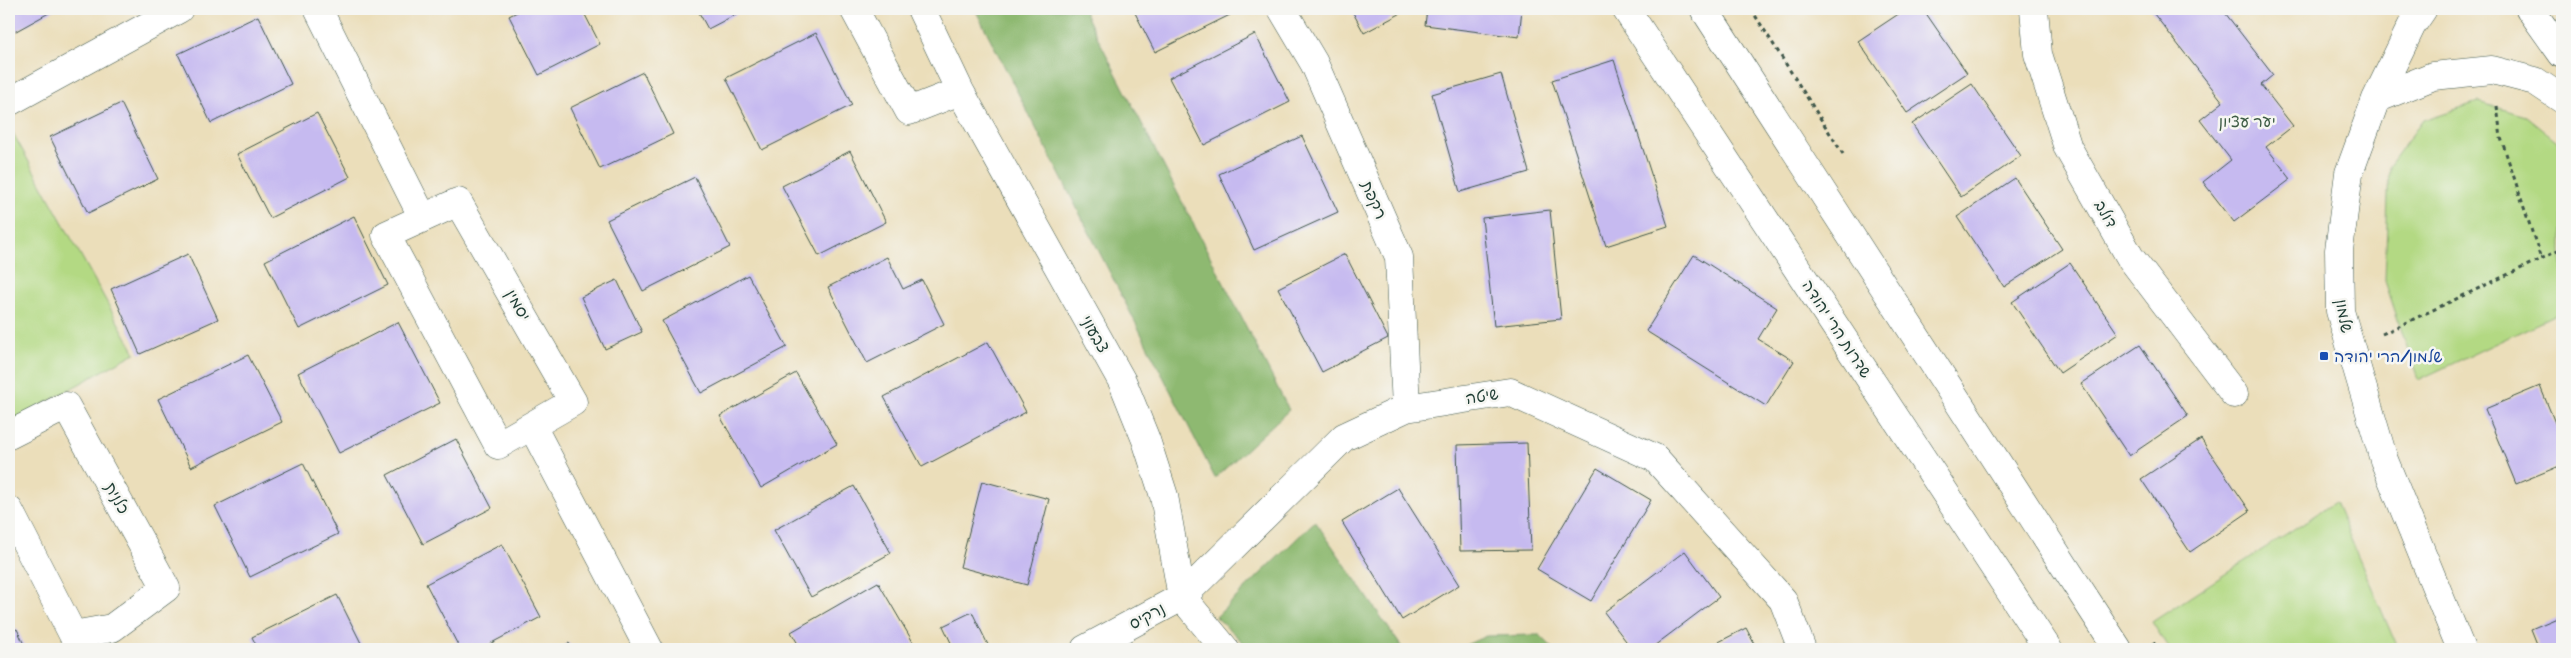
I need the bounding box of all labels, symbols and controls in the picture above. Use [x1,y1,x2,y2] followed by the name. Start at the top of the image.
[2218,107,2276,136] park label: יער עציון
[1352,175,1395,224] street label: רקפת
[2086,194,2126,234] street label: דולב
[1794,274,1880,384] street label: שדרות הרי יהודה
[497,283,539,327] street label: יסמין
[2327,297,2361,335] street label: שלמון
[1073,309,1117,359] street label: צבעוני
[2334,342,2442,371] place label: שלמון/הרי יהודה
[2318,350,2330,362] marker: שלמון/הרי יהודה
[1463,379,1501,413] street label: שיטה
[96,477,138,519] street label: כלנית
[1123,594,1171,638] street label: נרקיס

